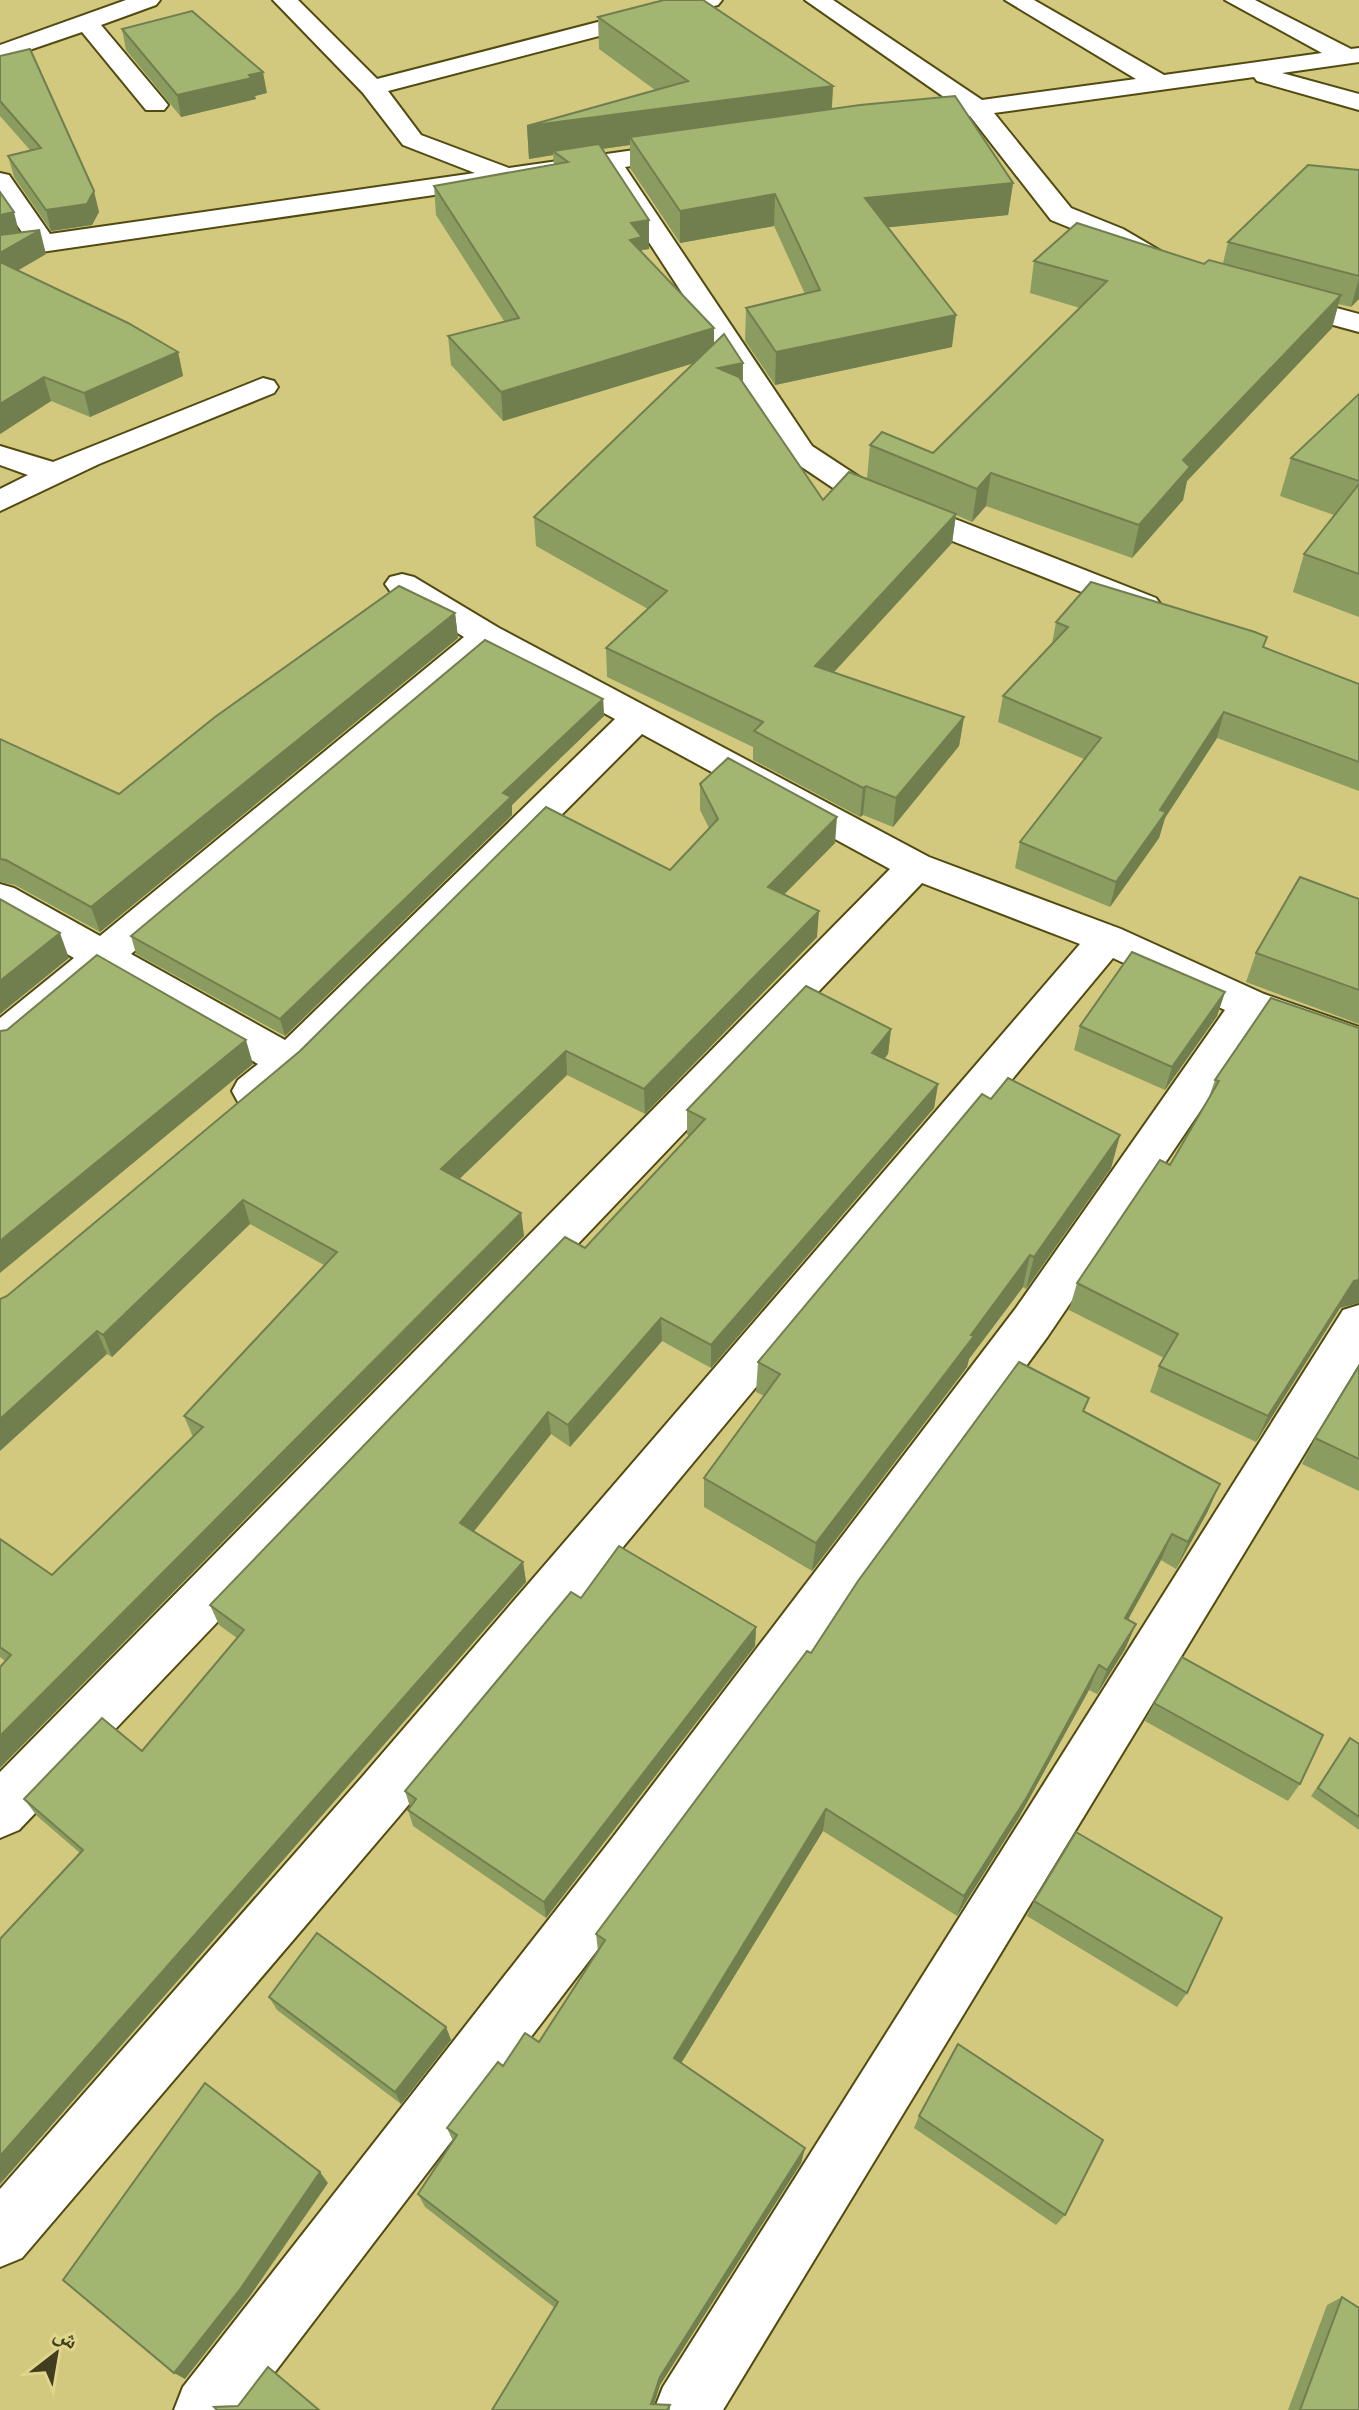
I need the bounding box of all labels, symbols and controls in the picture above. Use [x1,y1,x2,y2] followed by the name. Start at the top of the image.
[16,2314,96,2394] north arrow
[49,2318,84,2356] text: ش

